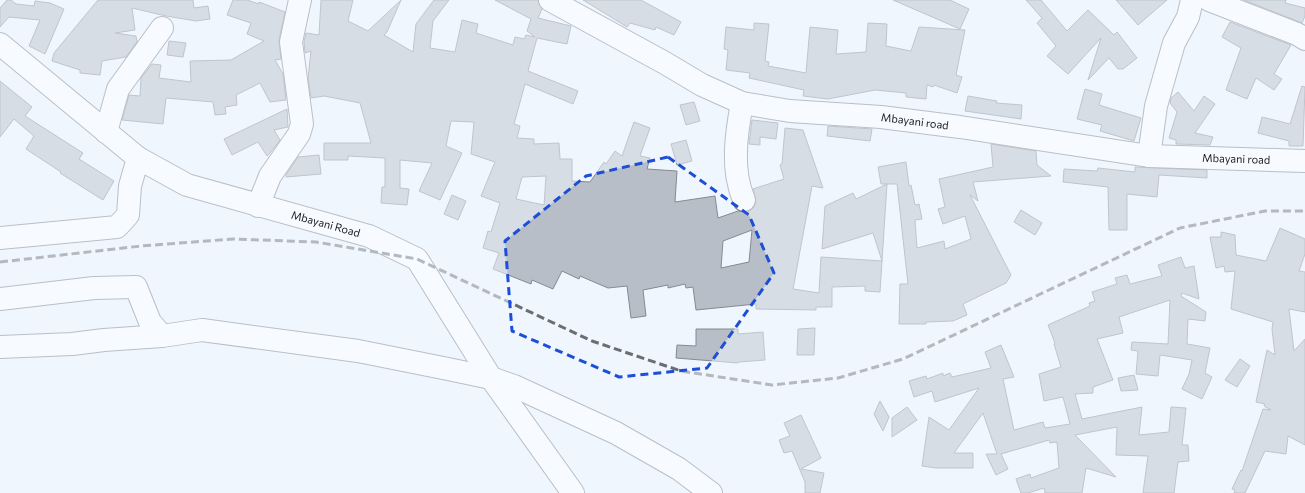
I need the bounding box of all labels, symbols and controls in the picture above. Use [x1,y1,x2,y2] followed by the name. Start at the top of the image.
[880,110,950,132] street label: Mbayani road
[1202,151,1271,166] street label: Mbayani road
[290,208,362,239] street label: Mbayani Road

